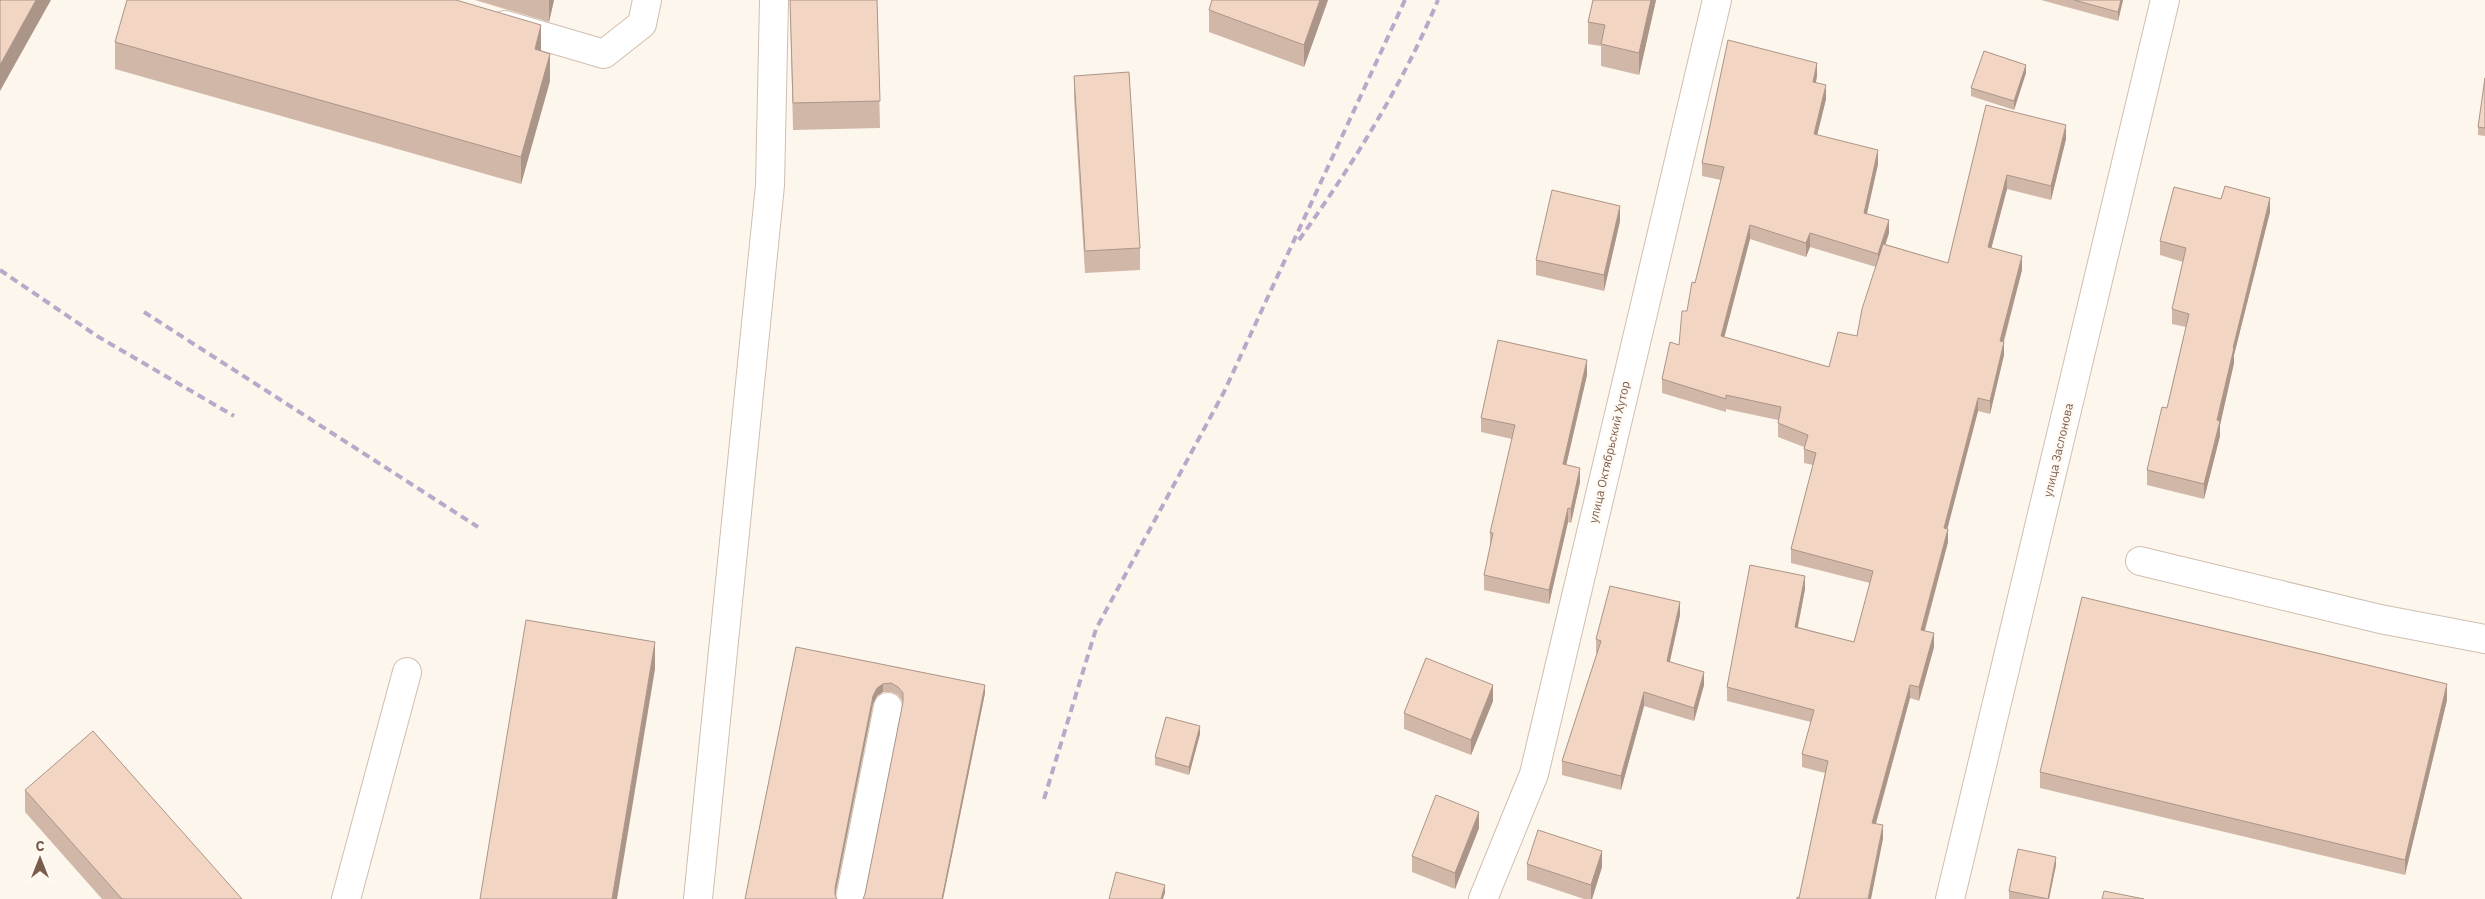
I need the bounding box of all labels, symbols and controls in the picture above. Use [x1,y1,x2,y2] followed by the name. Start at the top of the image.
[1585,380,1633,524] street label: улица Октябрьский Хутор
[2040,401,2076,498] street label: улица Заслонова
[15,834,65,884] north arrow
[35,837,45,855] text: С

